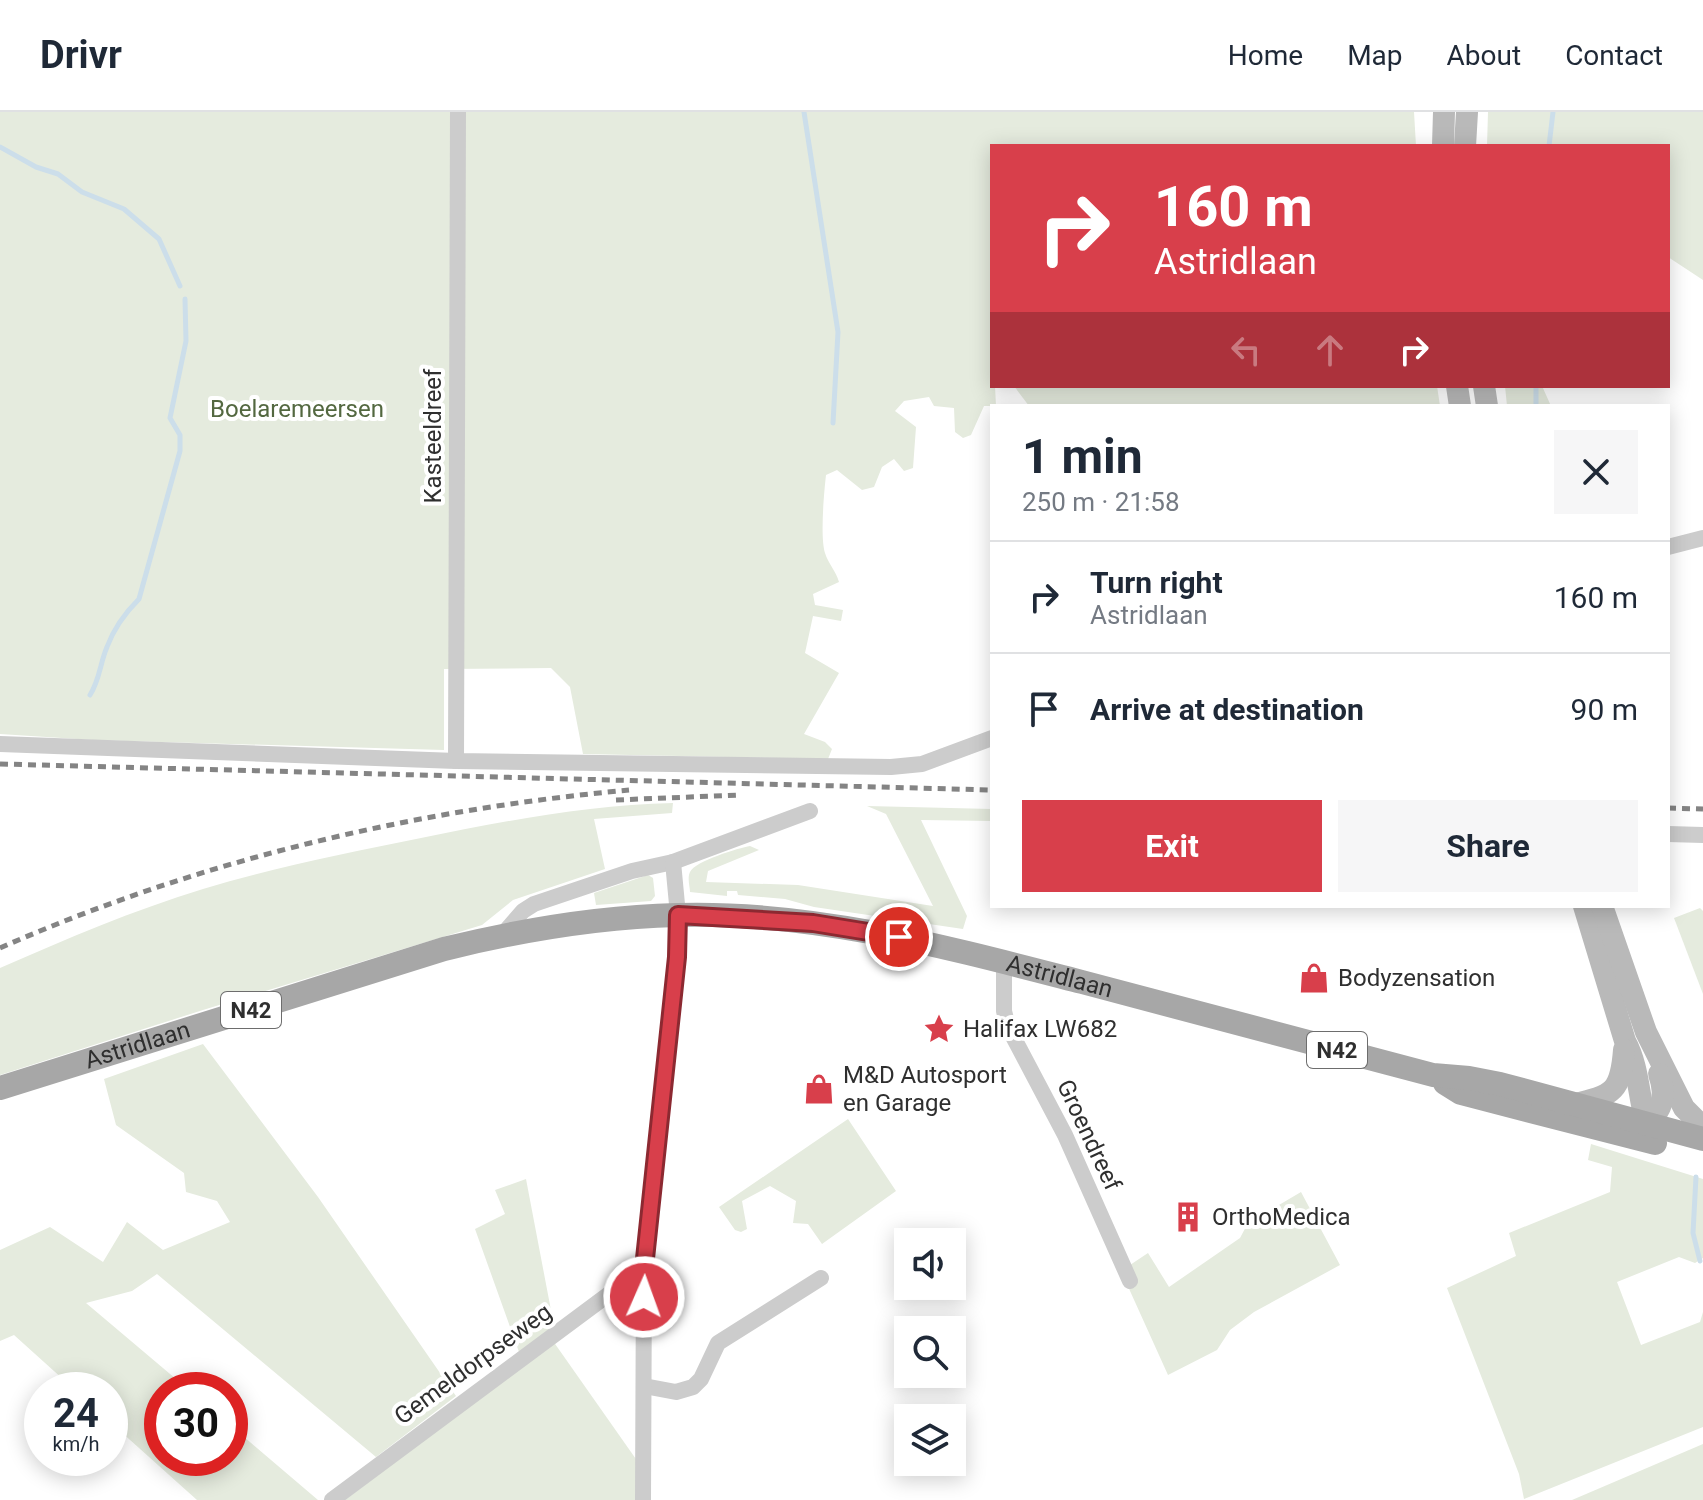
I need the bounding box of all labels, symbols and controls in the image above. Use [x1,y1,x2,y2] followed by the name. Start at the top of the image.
[40,33,122,77] text: Drivr
[1228,39,1303,72] text: Home
[1347,39,1403,72] text: Map
[1447,39,1521,72] text: About
[1565,39,1663,72] text: Contact
[1154,174,1313,240] text: 160 m
[1022,176,1126,280] icon: right
[1154,241,1317,283] text: Astridlaan
[1224,328,1268,372] icon: left
[1308,328,1352,372] icon: ahead
[1392,328,1436,372] icon: right
[419,368,447,503] street label: Kasteeldreef
[210,395,384,423] park label: Boelaremeersen
[1022,428,1143,485] text: 1 min
[1554,430,1638,514] button: close
[1022,487,1180,517] text: 250 m · 21:58
[1090,565,1223,600] text: Turn right
[1022,575,1066,619] icon: right
[1554,580,1638,615] text: 160 m
[1090,600,1208,630] text: Astridlaan
[1022,687,1066,731] icon: arrive
[1090,692,1364,727] text: Arrive at destination
[1571,692,1638,727] text: 90 m
[1022,800,1322,892] button: Exit
[1338,800,1638,892] button: Share
[865,903,933,971] pin
[877,915,921,959] icon: arrive
[1004,949,1116,1004] street label: Astridlaan
[1297,961,1331,995] shop icon: Bodyzensation
[1338,964,1495,992] place label: Bodyzensation
[221,992,281,1028] road number: N42
[922,1012,956,1046] place icon: Halifax LW682
[81,1015,193,1075] street label: Astridlaan
[963,1015,1117,1043] place label: Halifax LW682
[1307,1032,1367,1068] road number: N42
[843,1061,1007,1117] place label: M&D Autosport en Garage
[802,1072,836,1106] shop icon: M&D Autosport en Garage
[1051,1075,1127,1196] street label: Groendreef
[1171,1200,1205,1234] building icon: OrthoMedica
[1212,1203,1351,1231] place label: OrthoMedica
[894,1228,966,1476] map controls
[894,1228,966,1300] button: sound
[602,1255,686,1339] position arrow
[389,1298,557,1430] street label: Gemeldorpseweg
[894,1316,966,1388] button: search
[144,1372,248,1476] speed limit sign: 30
[53,1390,99,1437] text: 24
[894,1404,966,1476] button: layers
[53,1432,99,1456] text: km/h

